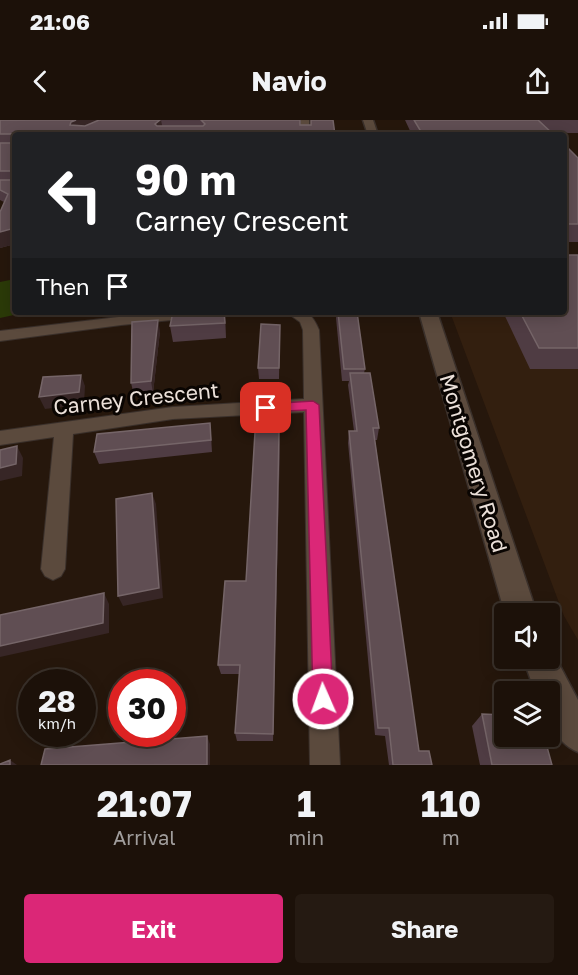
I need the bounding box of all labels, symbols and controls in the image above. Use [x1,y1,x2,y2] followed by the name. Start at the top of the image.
[30,8,90,35] text: 21:06
[24,65,57,98] icon: back
[251,65,327,97] text: Navio
[521,65,554,98] icon: share
[135,154,236,204] text: 90 m
[36,156,114,234] icon: left
[135,205,349,237] text: Carney Crescent
[101,270,134,303] icon: arrive
[36,273,89,300] text: Then
[434,371,514,555] street label: Montgomery Road
[52,376,220,420] street label: Carney Crescent
[240,382,291,433] pin
[249,391,282,424] icon: arrive
[494,603,560,747] map controls
[494,603,560,669] button: sound
[291,667,355,731] position arrow
[108,669,186,747] speed limit sign: 30
[494,681,560,747] button: layers
[38,683,76,719] text: 28
[38,714,76,732] text: km/h
[97,782,192,825] text: 21:07
[297,782,316,825] text: 1
[421,782,481,825] text: 110
[113,825,176,849] text: Arrival
[289,825,324,849] text: min
[442,825,460,849] text: m
[24,894,283,963] button: Exit
[295,894,554,963] button: Share

